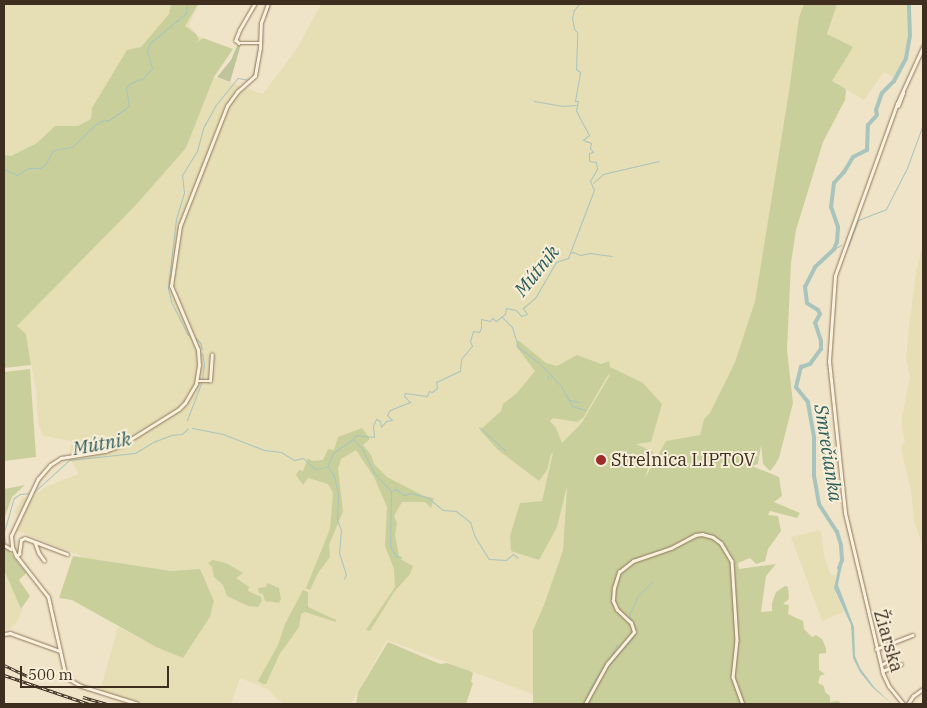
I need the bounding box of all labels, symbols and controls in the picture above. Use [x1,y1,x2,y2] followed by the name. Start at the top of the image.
[510,241,564,301] water label: Mútnik
[809,403,847,503] water label: Smrečianka
[71,428,133,460] water label: Mútnik
[611,449,756,471] place label: Strelnica LIPTOV
[595,454,607,466] marker: Strelnica LIPTOV
[869,607,907,675] street label: Žiarska
[22,656,171,688] scale bar
[28,665,73,684] text: 500 m

